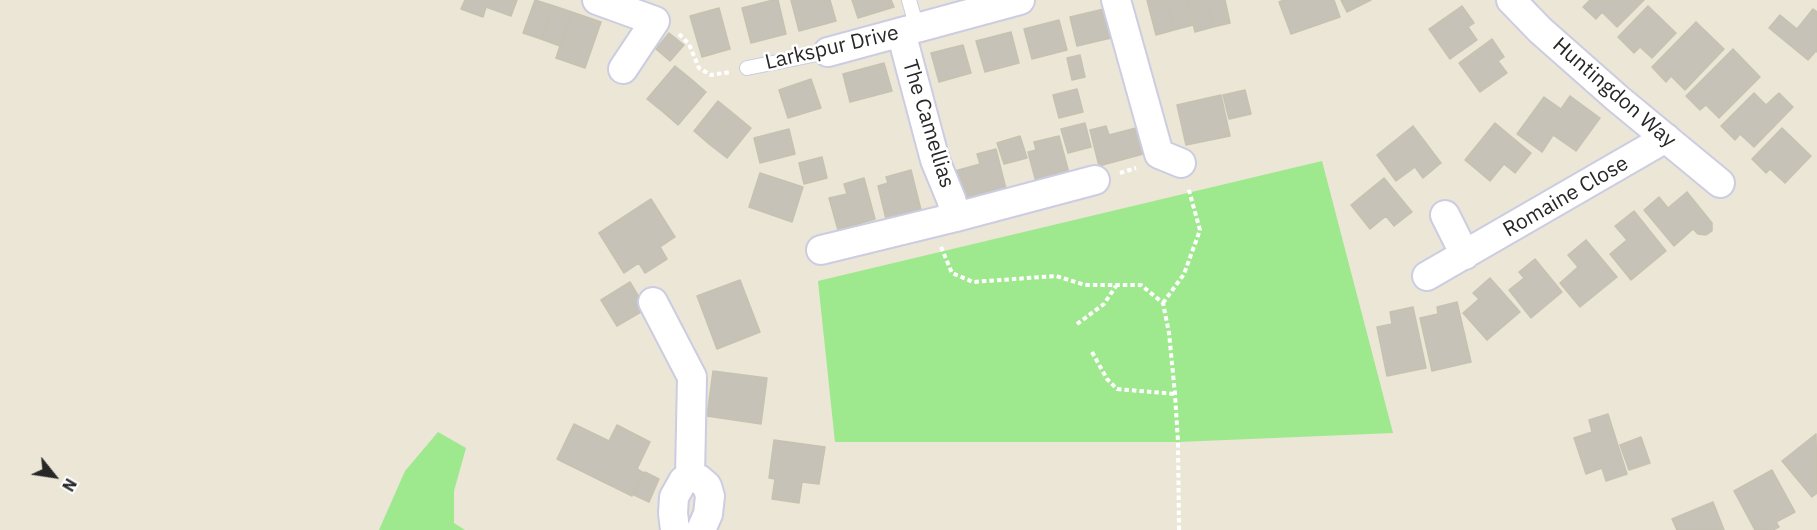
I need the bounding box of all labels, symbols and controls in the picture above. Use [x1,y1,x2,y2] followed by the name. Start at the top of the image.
[763,20,901,76] street label: Larkspur Drive
[1547,33,1681,153] street label: Huntingdon Way
[897,57,959,191] street label: The Camellias
[1499,151,1633,243] street label: Romaine Close
[24,446,84,506] north arrow
[58,475,81,495] text: N

